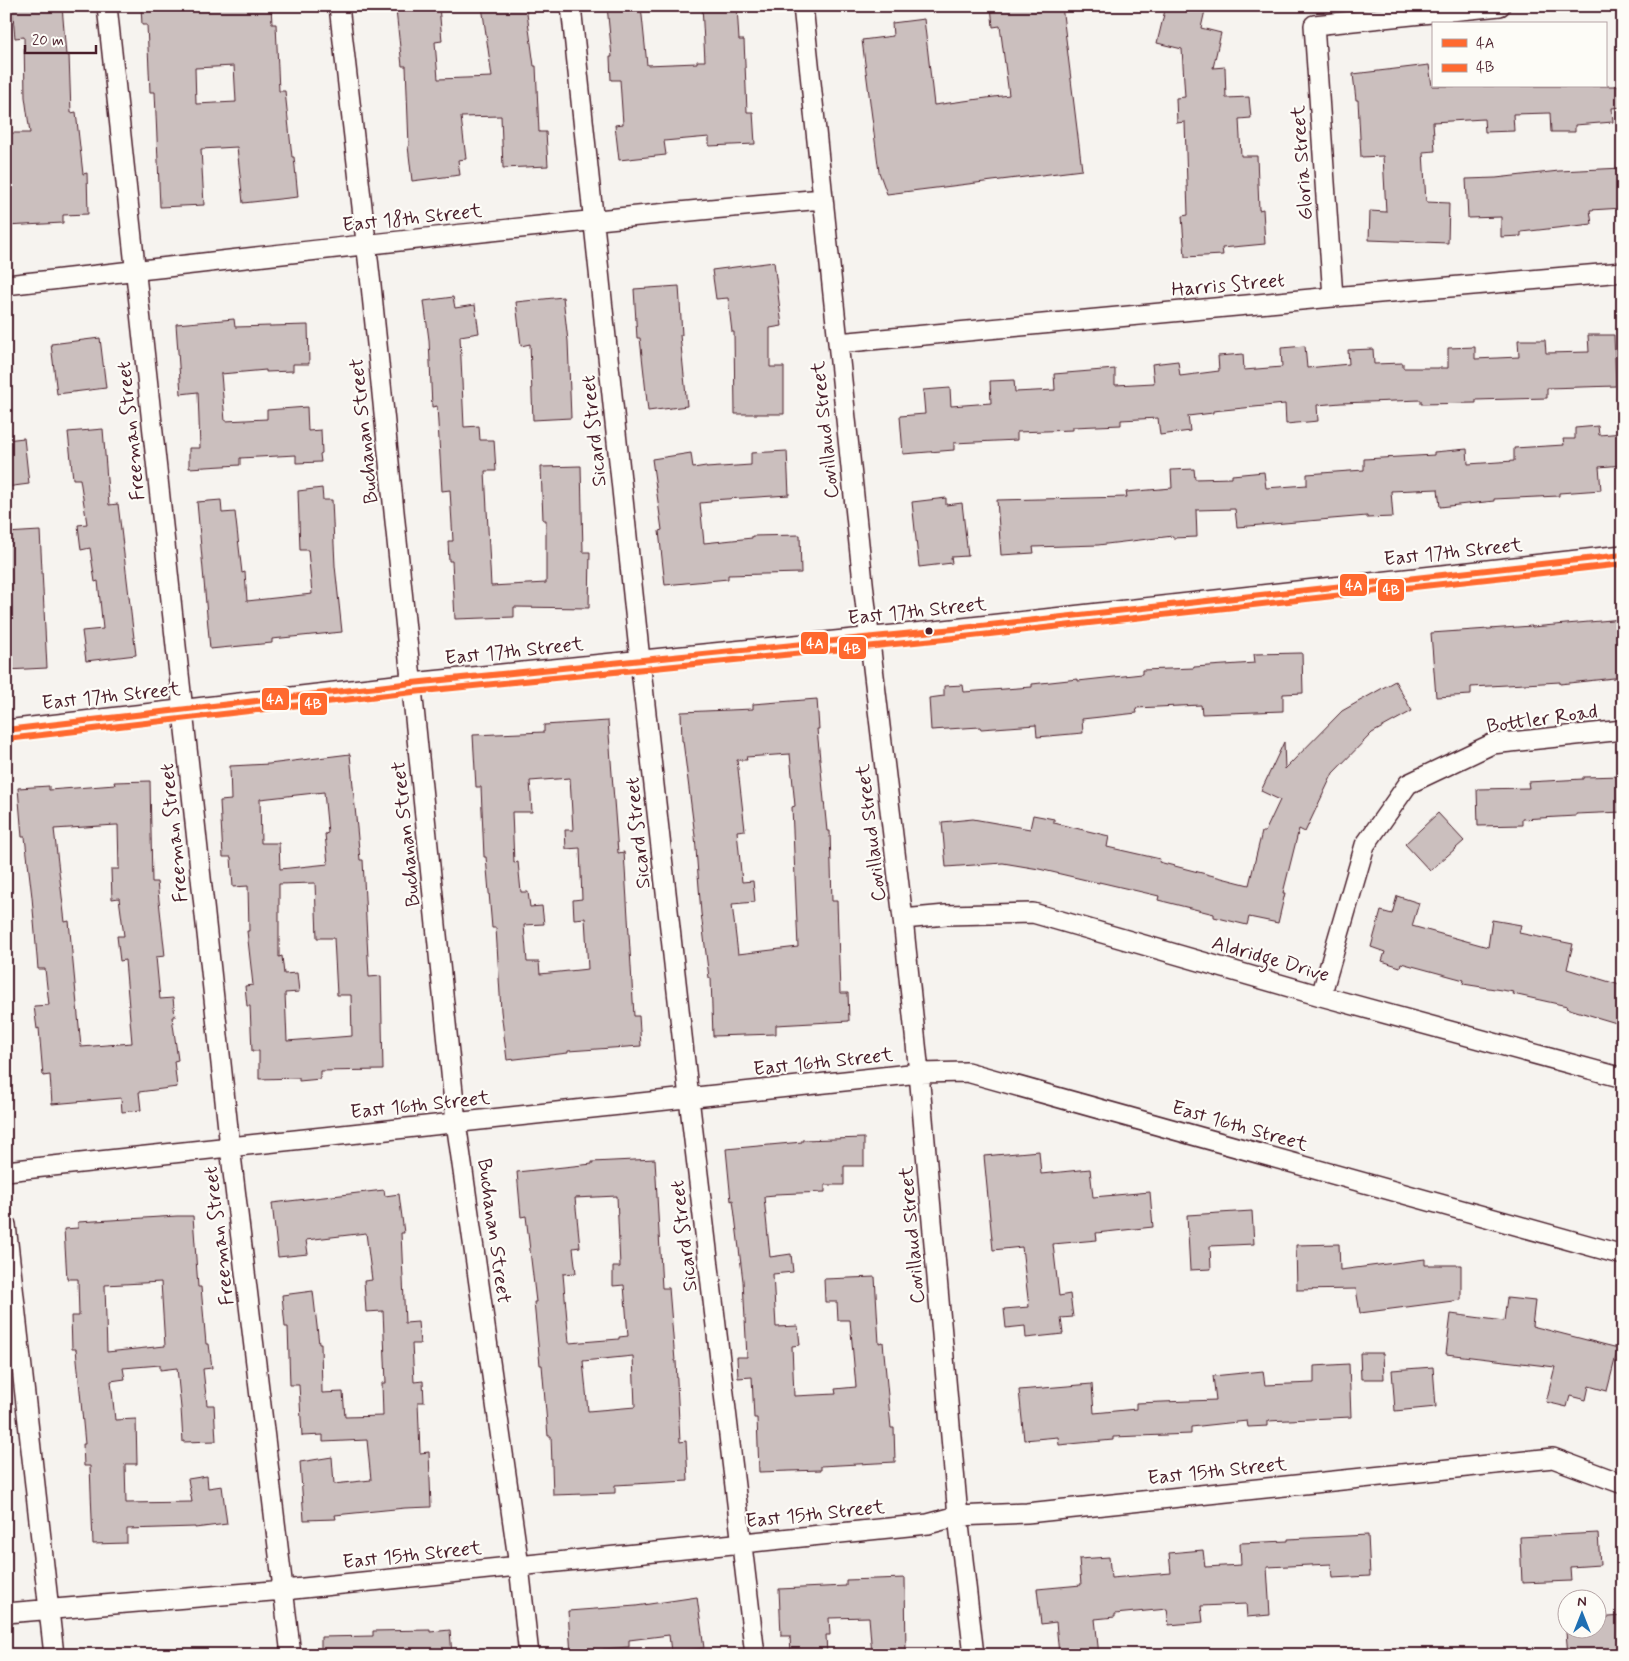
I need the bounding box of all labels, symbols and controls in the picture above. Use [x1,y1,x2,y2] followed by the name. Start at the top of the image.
[25,22,96,54] scale bar
[1432,22,1606,88] legend
[32,31,64,51] text: 20 m
[1476,34,1495,54] text: 4A
[1476,58,1494,78] text: 4B
[1285,104,1320,221] street label: Gloria Street
[341,198,483,239] street label: East 18th Street
[1170,267,1286,304] street label: Harris Street
[343,357,386,505] street label: Buchanan Street
[805,359,846,500] street label: Covillaud Street
[111,360,152,502] street label: Freeman Street
[575,374,614,488] street label: Sicard Street
[1383,532,1524,573] street label: East 17th Street
[1339,573,1368,597] line badge: 4A
[1345,577,1363,595] text: 4A
[1377,578,1405,602] line badge: 4B
[1382,581,1400,599] text: 4B
[847,591,988,632] street label: East 17th Street
[924,626,934,636] unlabelled marker
[444,631,585,672] street label: East 17th Street
[800,631,829,655] line badge: 4A
[806,635,824,653] text: 4A
[838,636,867,660] line badge: 4B
[843,640,861,658] text: 4B
[41,676,182,717] street label: East 17th Street
[261,687,290,711] line badge: 4A
[266,691,284,709] text: 4A
[299,692,328,716] line badge: 4B
[304,695,322,713] text: 4B
[1485,698,1599,741] street label: Bottler Road
[385,760,428,908] street label: Buchanan Street
[154,762,195,904] street label: Freeman Street
[850,762,893,903] street label: Covillaud Street
[619,776,658,890] street label: Sicard Street
[1208,930,1333,991] street label: Aldridge Drive
[752,1042,895,1083] street label: East 16th Street
[349,1085,492,1126] street label: East 16th Street
[1168,1094,1311,1159] street label: East 16th Street
[470,1157,517,1306] street label: Buchanan Street
[198,1165,241,1307] street label: Freeman Street
[893,1165,932,1305] street label: Covillaud Street
[664,1179,705,1293] street label: Sicard Street
[1146,1451,1288,1492] street label: East 15th Street
[744,1494,886,1535] street label: East 15th Street
[341,1535,483,1576] street label: East 15th Street
[1556,1588,1606,1638] north arrow
[1577,1593,1587,1611] text: N

